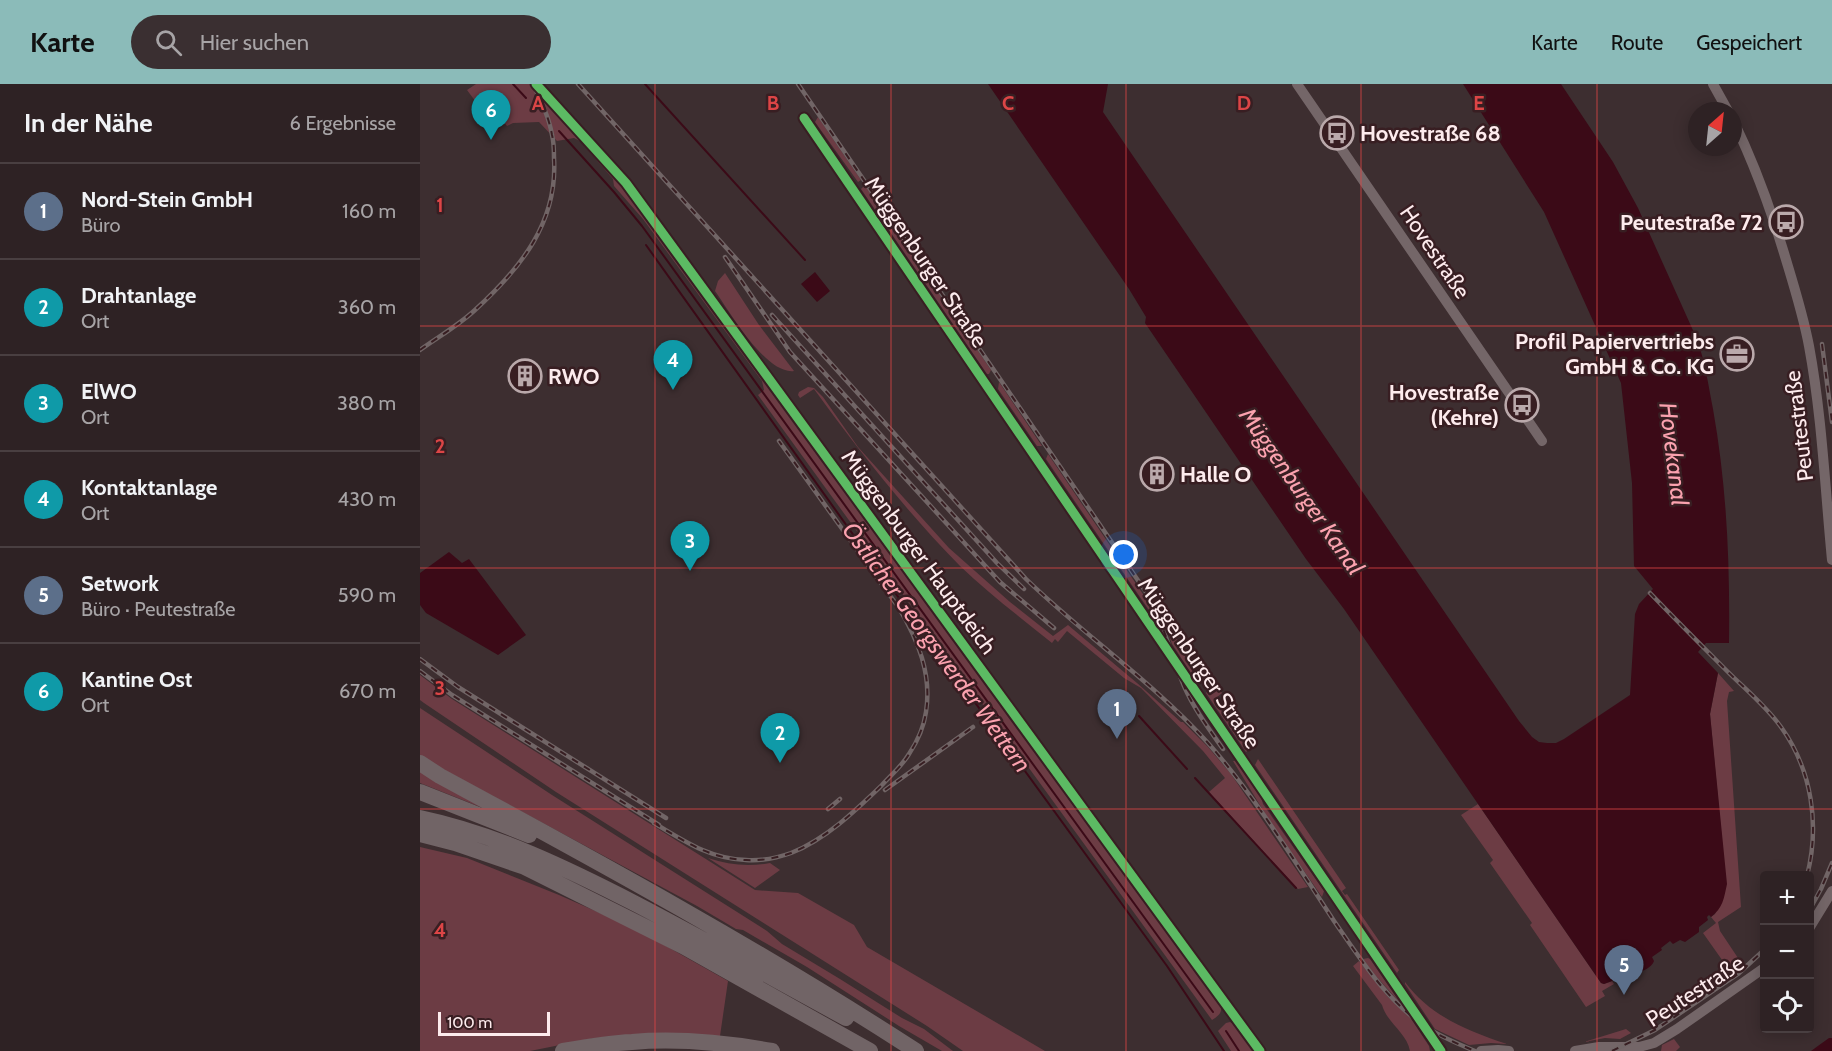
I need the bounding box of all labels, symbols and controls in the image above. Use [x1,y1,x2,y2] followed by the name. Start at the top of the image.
[131,15,551,69] search box
[30,25,95,59] text: Karte
[152,26,185,59] icon: search
[200,29,309,56] text: Hier suchen
[1531,30,1578,55] text: Karte
[1611,30,1663,55] text: Route
[1696,30,1802,55] text: Gespeichert
[472,91,510,140] pin: 6
[532,91,545,115] text: A
[767,91,779,115] text: B
[1002,91,1014,115] text: C
[1237,91,1251,115] text: D
[1473,91,1485,115] text: E
[1688,102,1742,156] north arrow
[24,107,153,139] text: In der Nähe
[290,111,396,135] text: 6 Ergebnisse
[1319,115,1355,151] bus stop icon: Hovestraße 68
[1360,120,1501,147] place label: Hovestraße 68
[859,171,993,353] street label: Müggenburger Straße
[81,186,253,213] text: Nord-Stein GmbH
[436,193,444,217] text: 1
[40,199,47,223] text: 1
[342,199,396,223] text: 160 m
[1394,200,1476,304] street label: Hovestraße
[1768,204,1804,240] bus stop icon: Peutestraße 72
[1620,209,1763,236] place label: Peutestraße 72
[81,213,120,237] text: Büro
[81,282,196,309] text: Drahtanlage
[38,295,49,319] text: 2
[338,295,396,319] text: 360 m
[81,309,109,333] text: Ort
[1515,328,1714,380] place label: Profil Papiervertriebs GmbH & Co. KG
[1719,336,1755,372] office icon: Profil Papiervertriebs GmbH & Co. KG
[654,340,692,390] pin: 4
[507,358,543,394] building icon: RWO
[548,363,600,390] place label: RWO
[1779,369,1819,483] street label: Peutestraße
[81,378,137,405] text: ElWO
[1389,379,1499,431] place label: Hovestraße (Kehre)
[1504,387,1540,423] bus stop icon: Hovestraße (Kehre)
[38,391,49,415] text: 3
[337,391,396,415] text: 380 m
[1233,401,1371,581] water label: Müggenburger Kanal
[1653,401,1695,508] water label: Hovekanal
[81,405,109,429] text: Ort
[435,434,445,458] text: 2
[836,444,1002,660] street label: Müggenburger Hauptdeich
[1139,456,1175,492] building icon: Halle O
[1180,461,1251,488] place label: Halle O
[81,474,217,501] text: Kontaktanlage
[37,487,50,511] text: 4
[338,487,396,511] text: 430 m
[81,501,109,525] text: Ort
[836,516,1038,778] water label: Östlicher Georgswerder Wettern
[670,522,710,571] pin: 3
[1109,540,1138,569] your location
[81,570,159,597] text: Setwork
[1132,572,1266,754] street label: Müggenburger Straße
[38,583,49,607] text: 5
[338,583,396,607] text: 590 m
[81,597,235,621] text: Büro · Peutestraße
[81,666,192,693] text: Kantine Ost
[435,676,445,700] text: 3
[38,679,49,703] text: 6
[339,679,396,703] text: 670 m
[1098,690,1136,739] pin: 1
[81,693,109,717] text: Ort
[760,714,800,763] pin: 2
[1760,871,1814,1033] map controls
[1760,871,1814,925] button: +
[434,918,446,942] text: 4
[1760,925,1814,979] button: −
[1604,946,1644,995] pin: 5
[1641,949,1749,1033] street label: Peutestraße
[1760,979,1814,1033] button: locate
[438,1009,550,1036] scale bar
[447,1013,492,1032] text: 100 m

